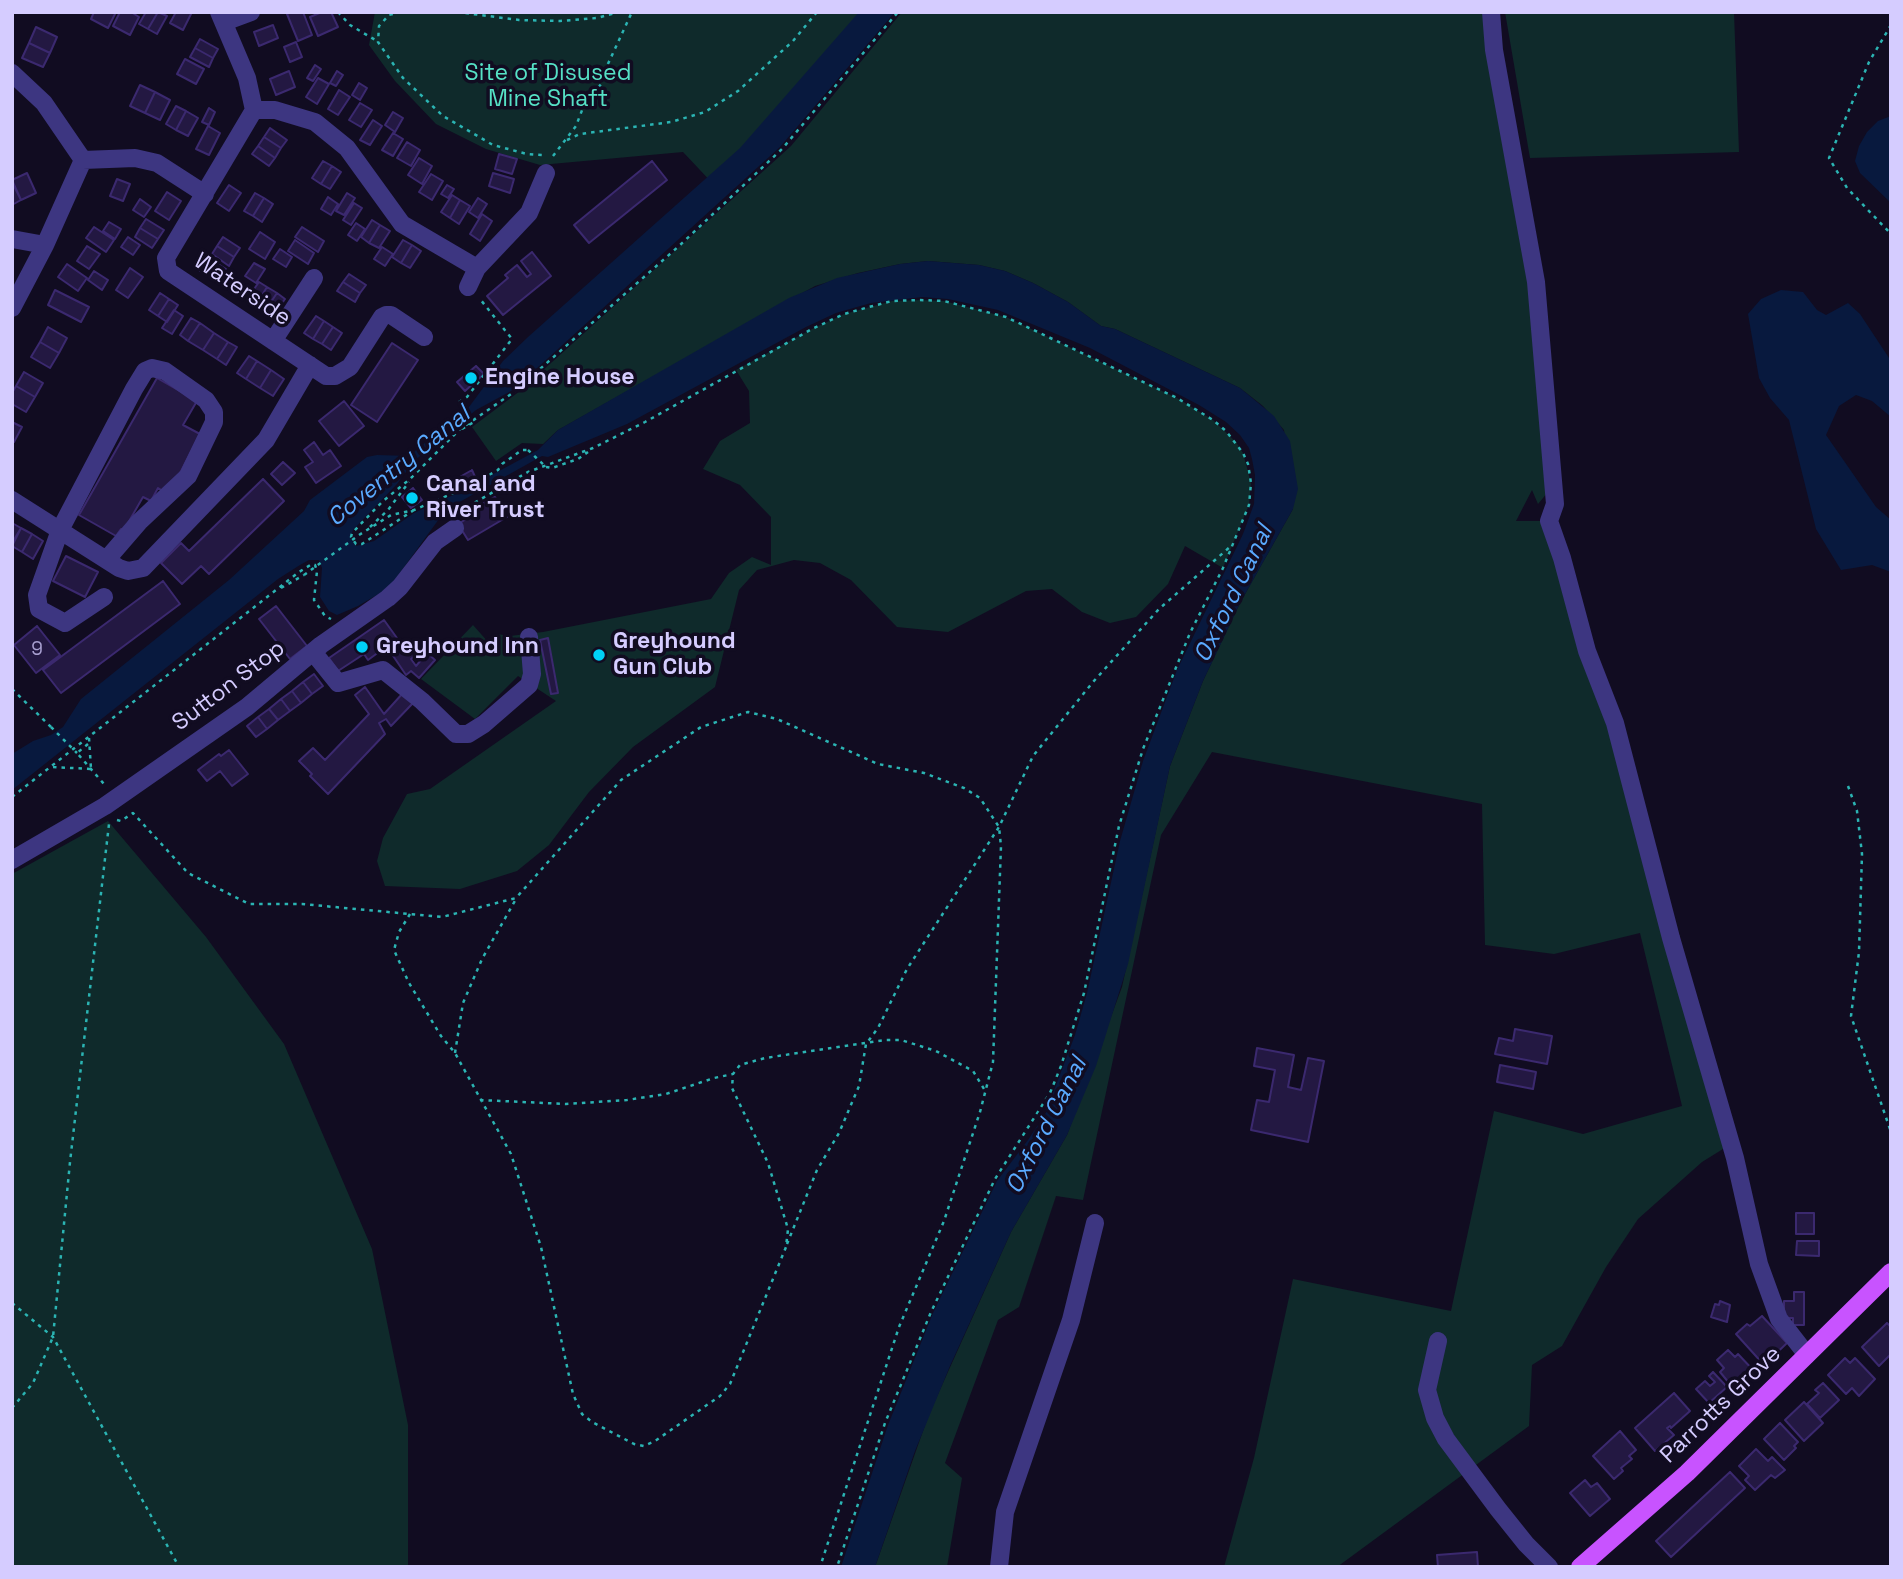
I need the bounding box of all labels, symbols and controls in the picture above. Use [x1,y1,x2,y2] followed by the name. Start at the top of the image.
[465,60,631,114] park label: Site of Disused Mine Shaft
[188,248,296,332] street label: Waterside
[485,364,635,392] place label: Engine House
[463,370,479,386] marker: Engine House
[322,401,476,533] water label: Coventry Canal
[426,471,545,525] place label: Canal and River Trust
[404,490,420,506] marker: Canal and River Trust
[1188,521,1280,667] water label: Oxford Canal
[613,628,736,682] place label: Greyhound Gun Club
[376,633,539,661] place label: Greyhound Inn
[167,635,291,737] street label: Sutton Stop
[31,639,43,661] house number: 9
[354,639,370,655] marker: Greyhound Inn
[591,647,607,663] marker: Greyhound Gun Club
[1000,1053,1094,1199] water label: Oxford Canal
[1655,1341,1787,1469] street label: Parrotts Grove

